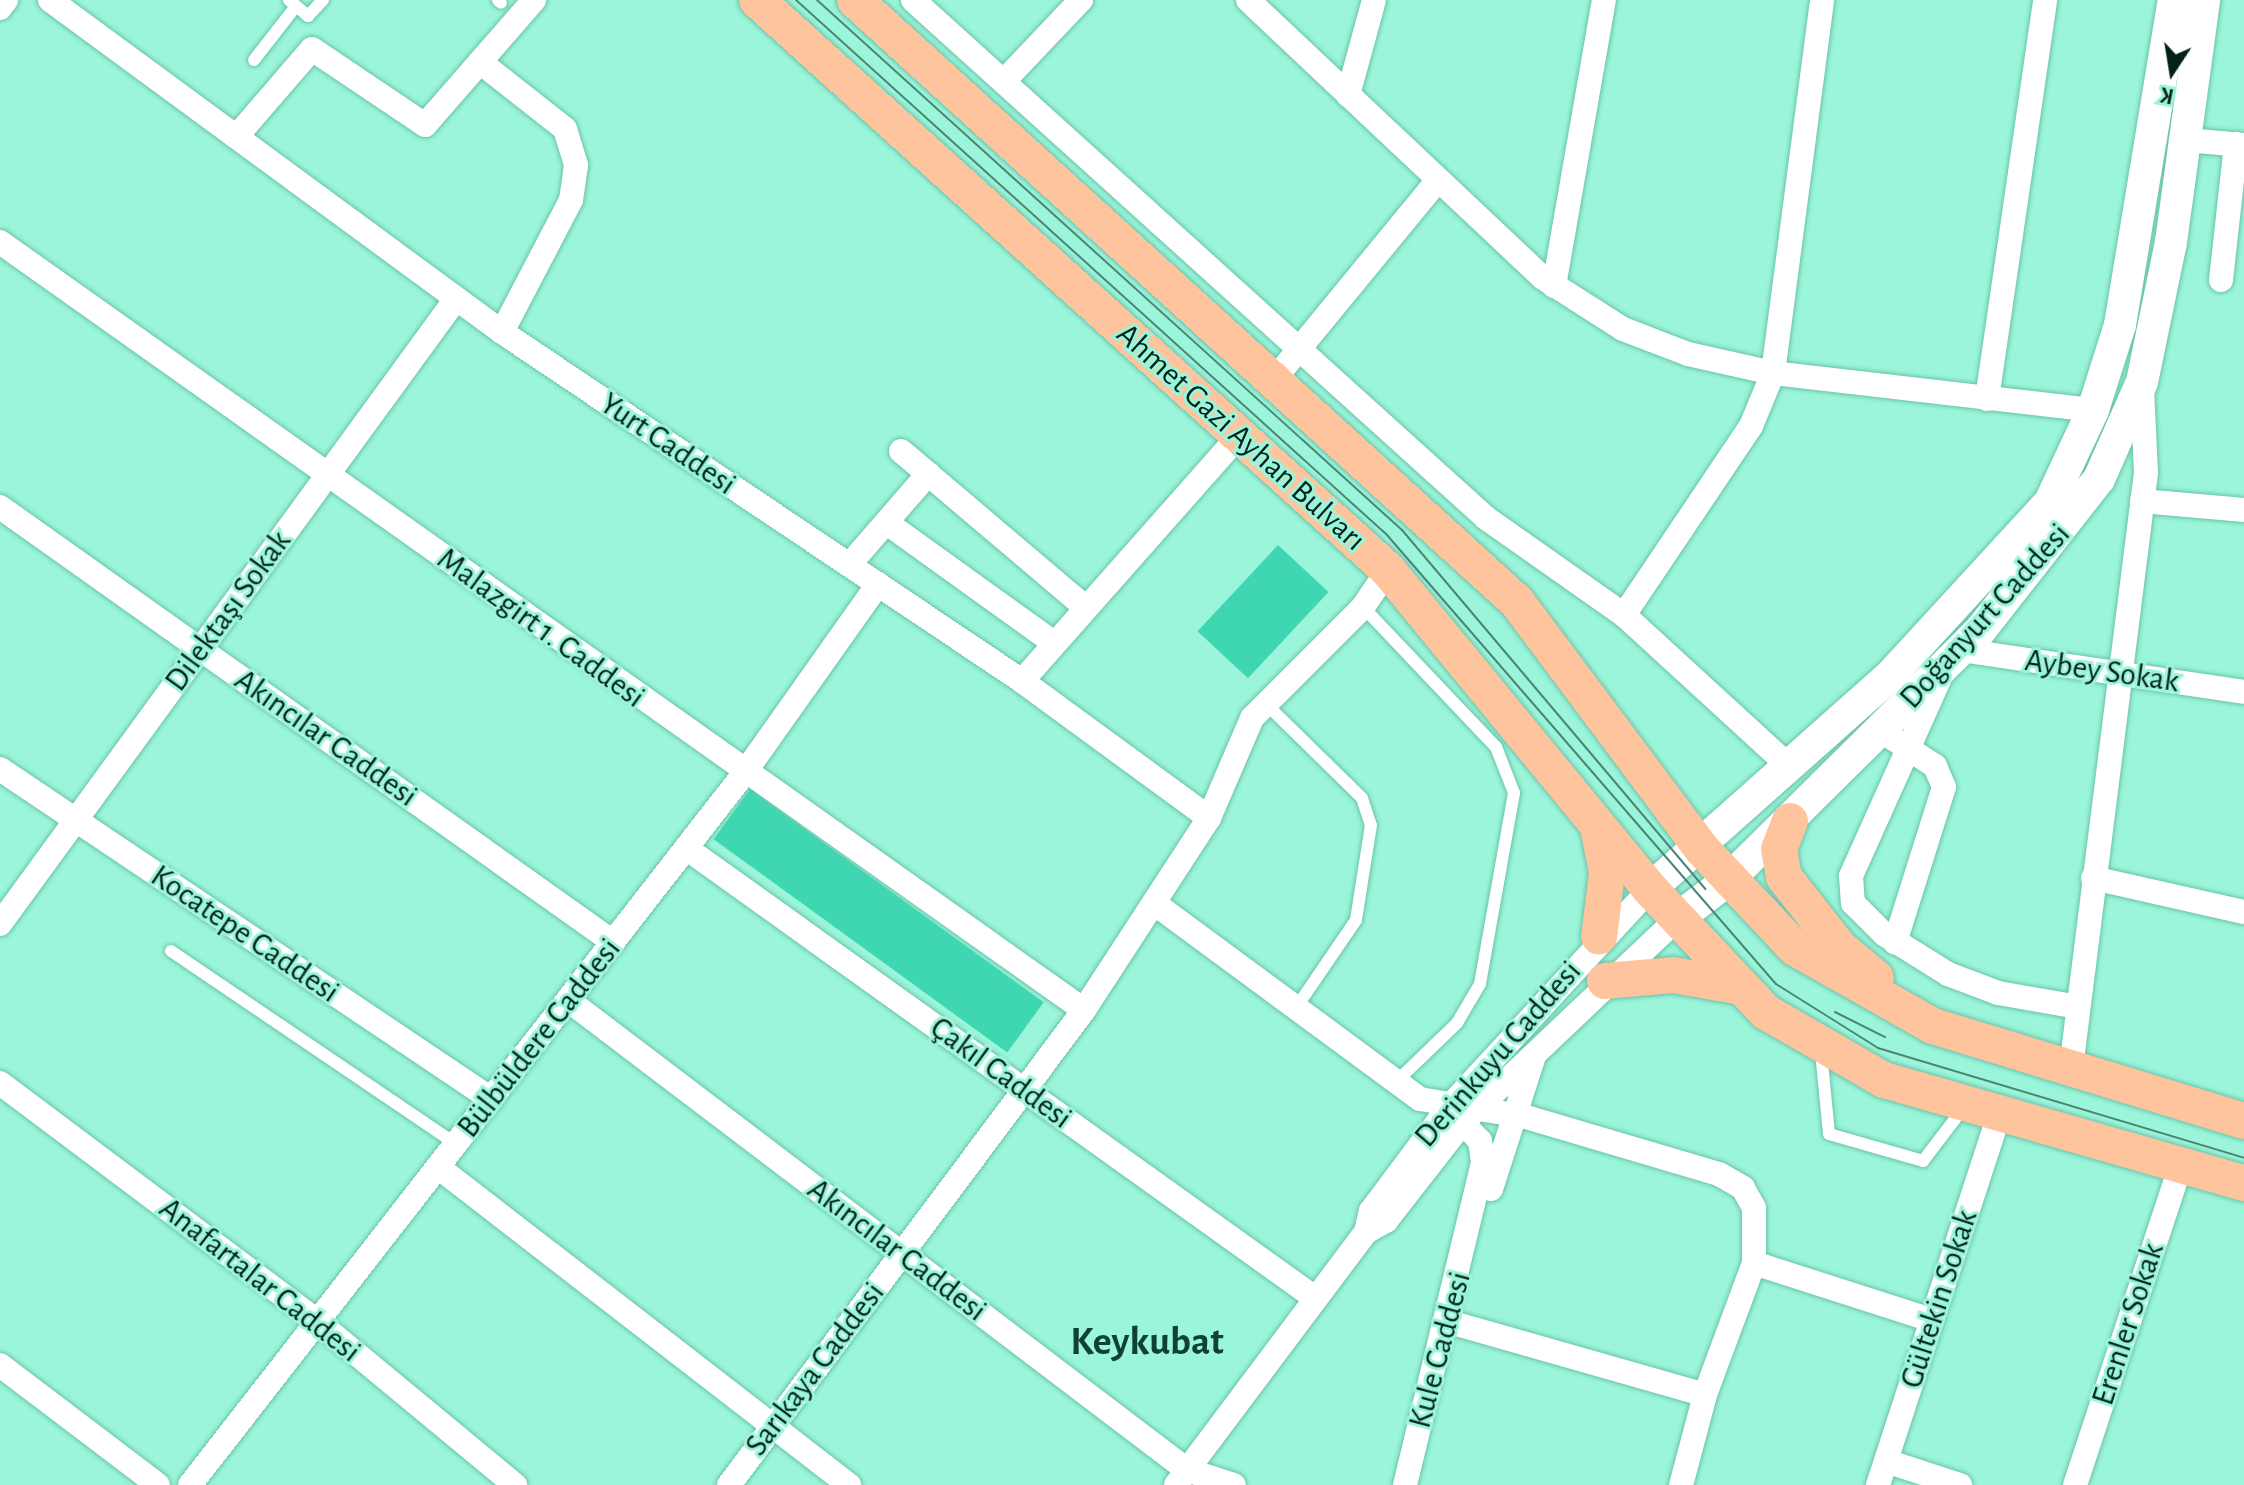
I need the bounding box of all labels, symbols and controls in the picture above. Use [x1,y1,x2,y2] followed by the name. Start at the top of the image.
[2132,32,2212,112] north arrow
[2158,83,2176,108] text: K
[1109,315,1373,559] street label: Ahmet Gazi Ayhan Bulvarı
[593,385,743,503] street label: Yurt Caddesi
[1892,515,2078,717] street label: Doğanyurt Caddesi
[157,523,299,699] street label: Dilektaşı Sokak
[430,540,652,716] street label: Malazgirt 1. Caddesi
[2022,641,2182,701] street label: Aybey Sokak
[227,661,425,815] street label: Akıncılar Caddesi
[143,857,347,1011] street label: Kocatepe Caddesi
[449,931,629,1145] street label: Bülbüldere Caddesi
[1407,953,1589,1155] street label: Derinkuyu Caddesi
[923,1009,1079,1137] street label: Çakıl Caddesi
[800,1170,994,1330] street label: Akıncılar Caddesi
[152,1189,368,1371] street label: Anafartalar Caddesi
[1892,1205,1986,1393] street label: Gültekin Sokak
[2084,1238,2172,1410] street label: Erenler Sokak
[1401,1268,1479,1432] street label: Kule Caddesi
[737,1275,893,1463] street label: Sarıkaya Caddesi
[1070,1318,1224,1366] district label: Keykubat

